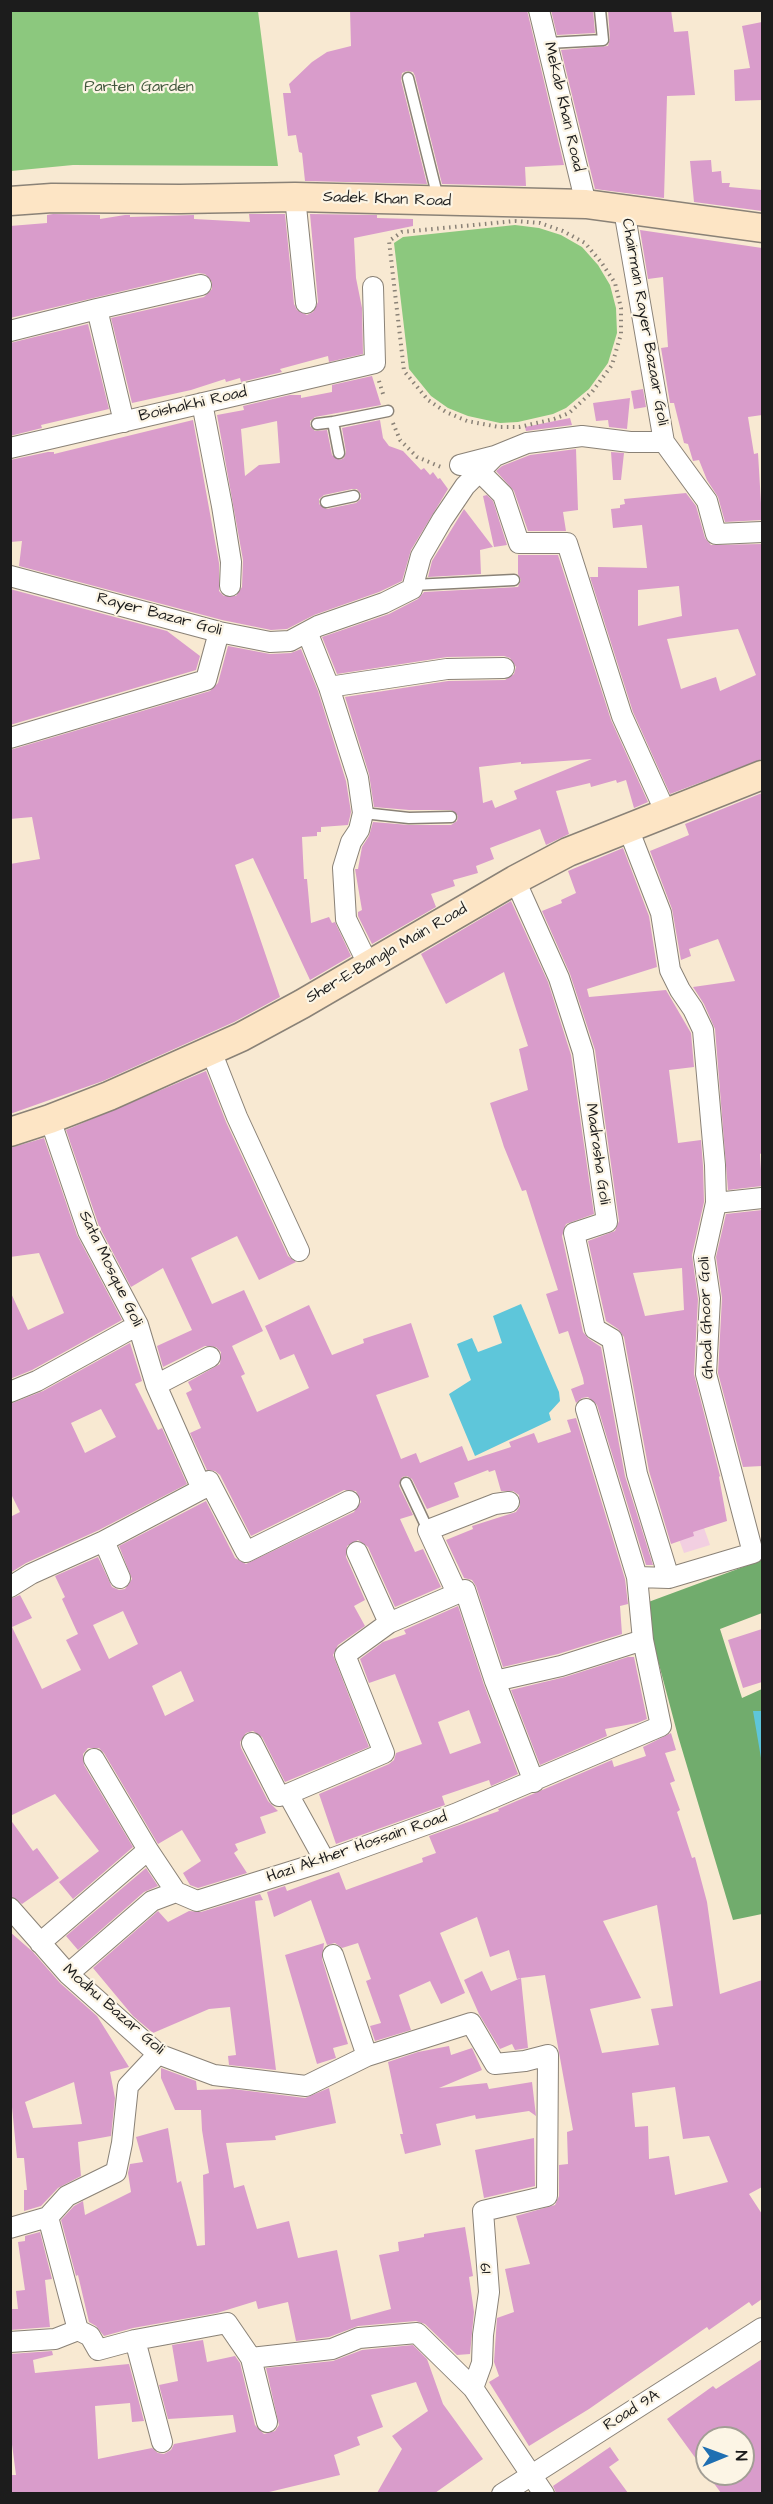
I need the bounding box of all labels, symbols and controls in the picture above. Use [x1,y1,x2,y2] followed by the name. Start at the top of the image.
[539,40,587,174] street label: Mekab Khan Road
[84,78,194,98] park label: Parten Garden
[322,188,452,212] street label: Sadek Khan Road
[616,217,672,427] street label: Chairman Rayer Bazaar Goli
[137,383,249,427] street label: Boishakhi Road
[95,589,223,641] street label: Rayer Bazar Goli
[303,900,471,1008] street label: Sher-E-Bangla Main Road
[580,1102,614,1206] street label: Madrasha Goli
[74,1208,146,1330] street label: Sata Mosque Goli
[695,1257,719,1379] street label: Ghodi Ghoor Goli
[264,1808,450,1888] street label: Hazi Akther Hossain Road
[58,1961,168,2059] street label: Modhu Bazar Goli
[477,2262,497,2274] street label: 19
[600,2386,664,2436] street label: Road 9A
[695,2426,755,2486] north arrow
[730,2451,752,2461] text: N

